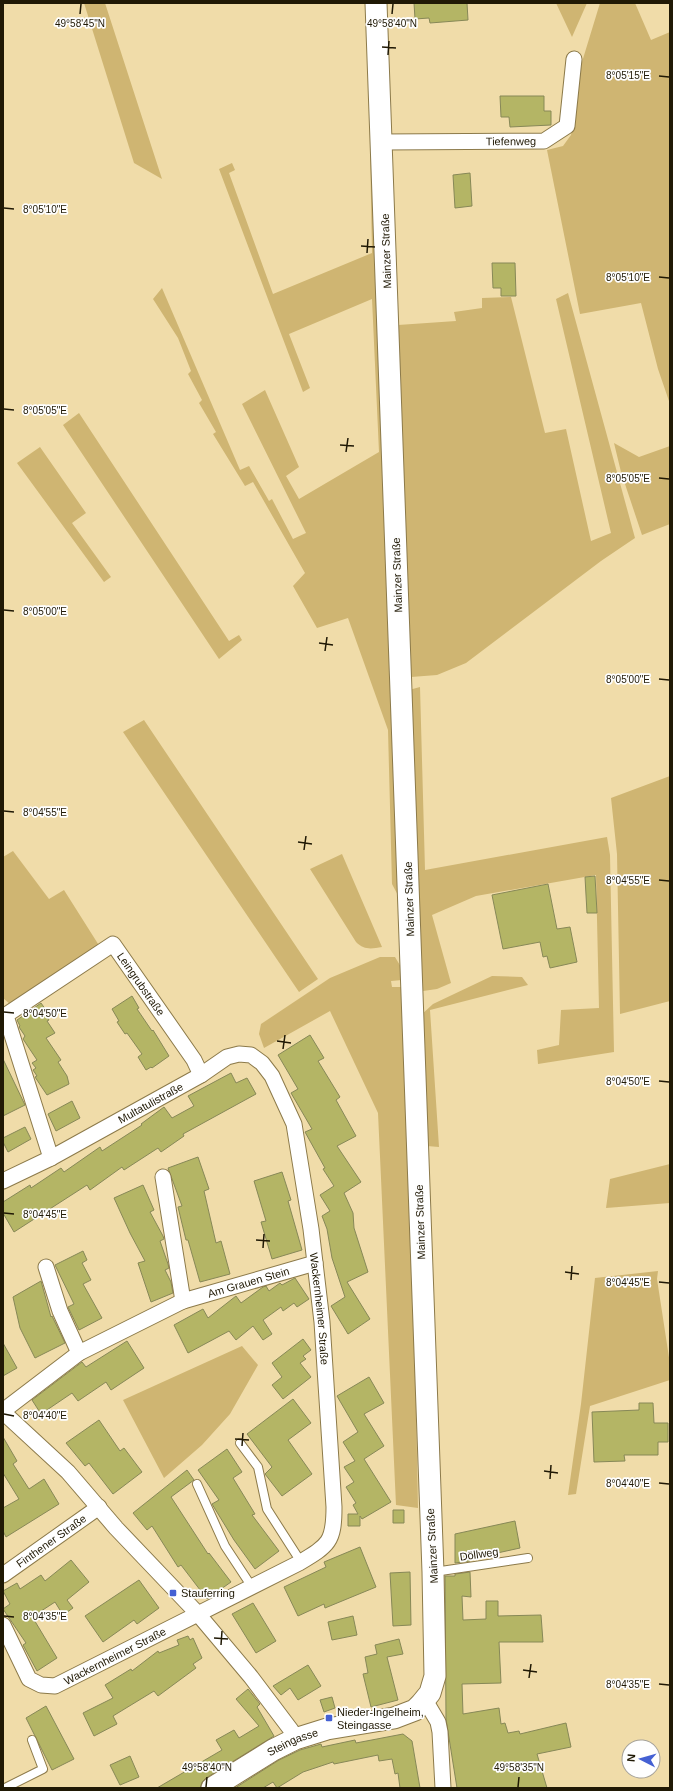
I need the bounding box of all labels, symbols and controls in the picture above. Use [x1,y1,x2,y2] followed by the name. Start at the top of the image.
[55,18,105,29] text: 49°58'45"N
[367,18,417,29] text: 49°58'40"N
[606,70,650,81] text: 8°05'15"E
[486,135,536,147] street label: Tiefenweg
[23,204,67,215] text: 8°05'10"E
[379,213,393,289] street label: Mainzer Straße
[606,272,650,283] text: 8°05'10"E
[23,405,67,416] text: 8°05'05"E
[606,473,650,484] text: 8°05'05"E
[390,537,404,613] street label: Mainzer Straße
[23,606,67,617] text: 8°05'00"E
[606,674,650,685] text: 8°05'00"E
[23,807,67,818] text: 8°04'55"E
[402,861,416,937] street label: Mainzer Straße
[606,875,650,886] text: 8°04'55"E
[115,950,167,1018] street label: Leingrubstraße
[23,1008,67,1019] text: 8°04'50"E
[606,1076,650,1087] text: 8°04'50"E
[116,1080,185,1126] street label: Multatulistraße
[413,1184,427,1260] street label: Mainzer Straße
[23,1209,67,1220] text: 8°04'45"E
[308,1252,331,1365] street label: Wackernheimer Straße
[206,1265,291,1300] street label: Am Grauen Stein
[606,1277,650,1288] text: 8°04'45"E
[23,1410,67,1421] text: 8°04'40"E
[606,1478,650,1489] text: 8°04'40"E
[424,1508,440,1584] street label: Mainzer Straße
[14,1512,88,1570] street label: Finthener Straße
[459,1545,499,1563] street label: Döllweg
[181,1587,235,1599] place label: Stauferring
[168,1588,178,1598] marker: Stauferring
[23,1611,67,1622] text: 8°04'35"E
[62,1625,168,1687] street label: Wackernheimer Straße
[606,1679,650,1690] text: 8°04'35"E
[337,1706,424,1731] place label: Nieder-Ingelheim, Steingasse
[324,1713,334,1723] marker: Nieder-Ingelheim, Steingasse
[265,1726,319,1758] street label: Steingasse
[621,1739,661,1779] north arrow
[625,1753,637,1763] text: N
[182,1762,232,1773] text: 49°58'40"N
[494,1762,544,1773] text: 49°58'35"N

